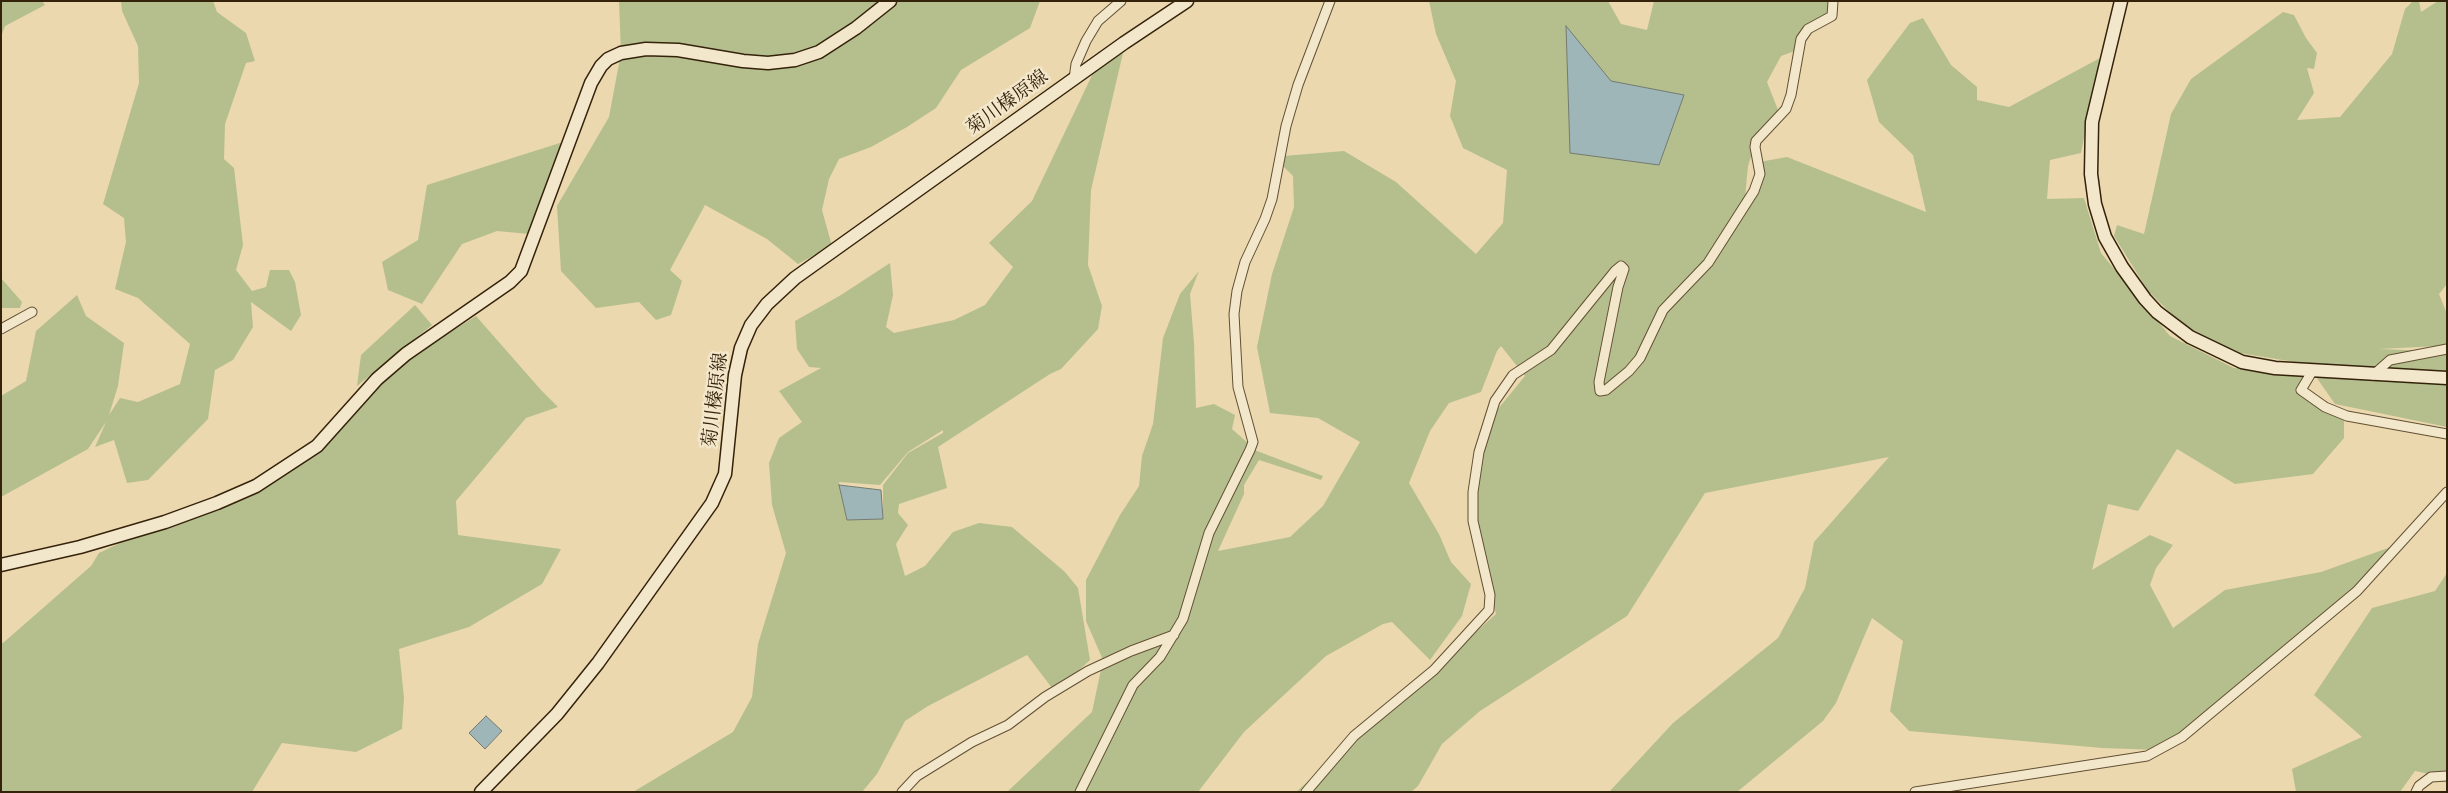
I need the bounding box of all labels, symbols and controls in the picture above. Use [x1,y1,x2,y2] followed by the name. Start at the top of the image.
[963,66,1053,140] street label: 菊川榛原線
[699,351,733,449] street label: 菊川榛原線

